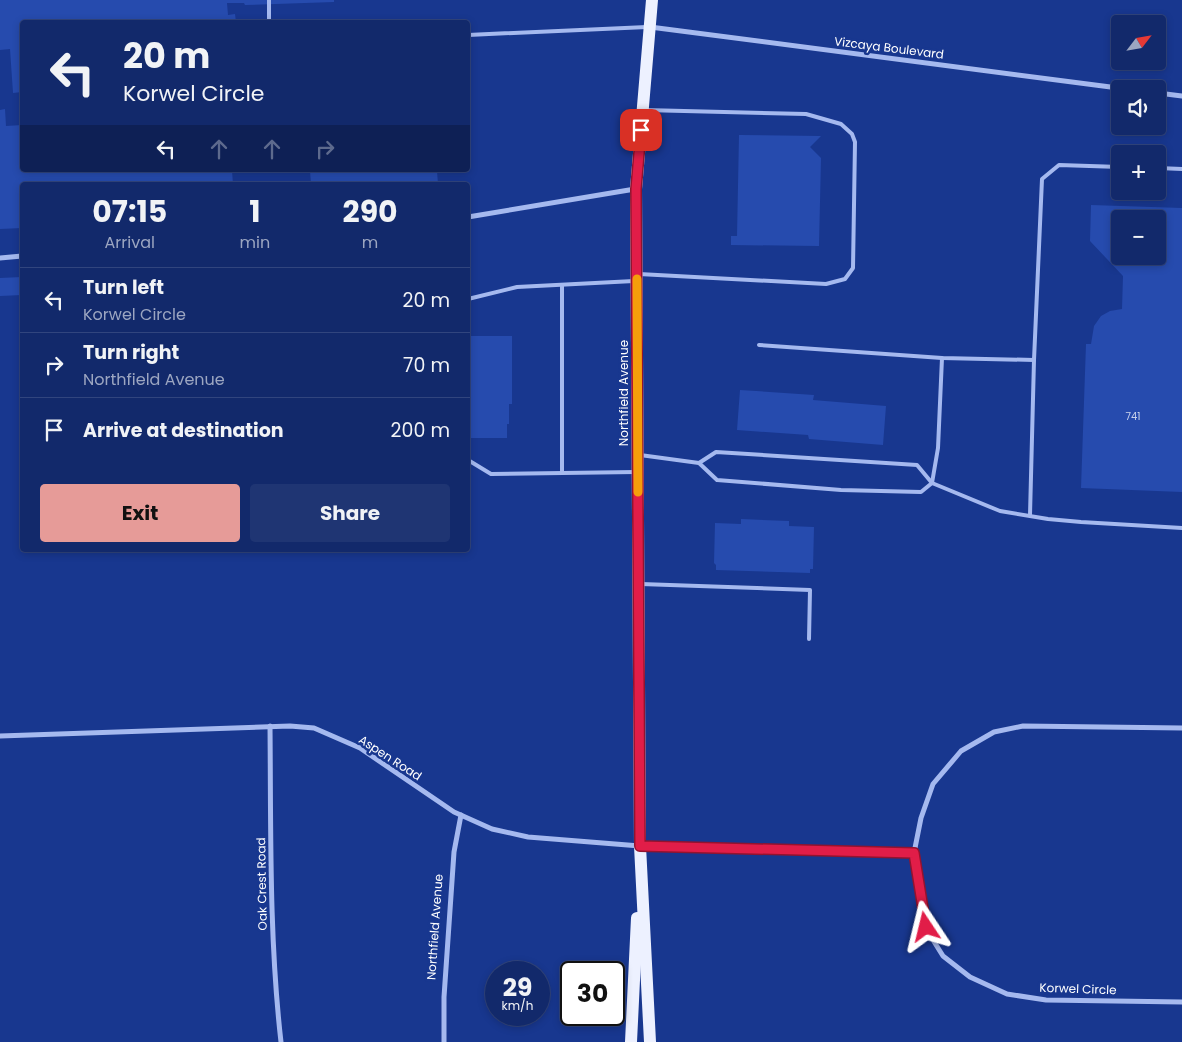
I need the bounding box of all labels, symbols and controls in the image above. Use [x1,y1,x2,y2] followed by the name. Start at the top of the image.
[1111,15,1166,70] north arrow
[1111,15,1166,265] map controls
[123,31,210,80] text: 20 m
[833,32,945,63] street label: Vizcaya Boulevard
[40,40,105,105] icon: left
[123,78,264,109] text: Korwel Circle
[1111,80,1166,135] button: sound
[620,109,662,151] pin
[627,116,655,144] icon: arrive
[152,135,180,163] icon: left
[205,135,233,163] icon: ahead
[258,135,286,163] icon: ahead
[311,135,339,163] icon: right
[1111,145,1166,200] button: +
[92,190,167,233] text: 07:15
[249,190,261,233] text: 1
[343,190,398,233] text: 290
[1111,210,1166,265] button: −
[105,231,155,254] text: Arrival
[240,231,270,254] text: min
[362,231,378,254] text: m
[83,274,164,301] text: Turn left
[40,286,68,314] icon: left
[402,287,450,314] text: 20 m
[83,303,186,326] text: Korwel Circle
[83,339,179,366] text: Turn right
[615,340,632,446] street label: Northfield Avenue
[40,351,68,379] icon: right
[403,352,450,379] text: 70 m
[83,368,225,391] text: Northfield Avenue
[1126,409,1140,424] house number: 741
[40,416,68,444] icon: arrive
[83,417,284,444] text: Arrive at destination
[391,417,450,444] text: 200 m
[40,484,240,542] button: Exit
[250,484,450,542] button: Share
[355,731,425,784] street label: Aspen Road
[252,837,271,931] street label: Oak Crest Road
[422,873,447,981] street label: Northfield Avenue
[899,900,951,952] position arrow
[560,961,625,1026] speed limit sign: 30
[503,970,532,1005] text: 29
[1039,979,1117,998] street label: Korwel Circle
[502,997,533,1014] text: km/h

